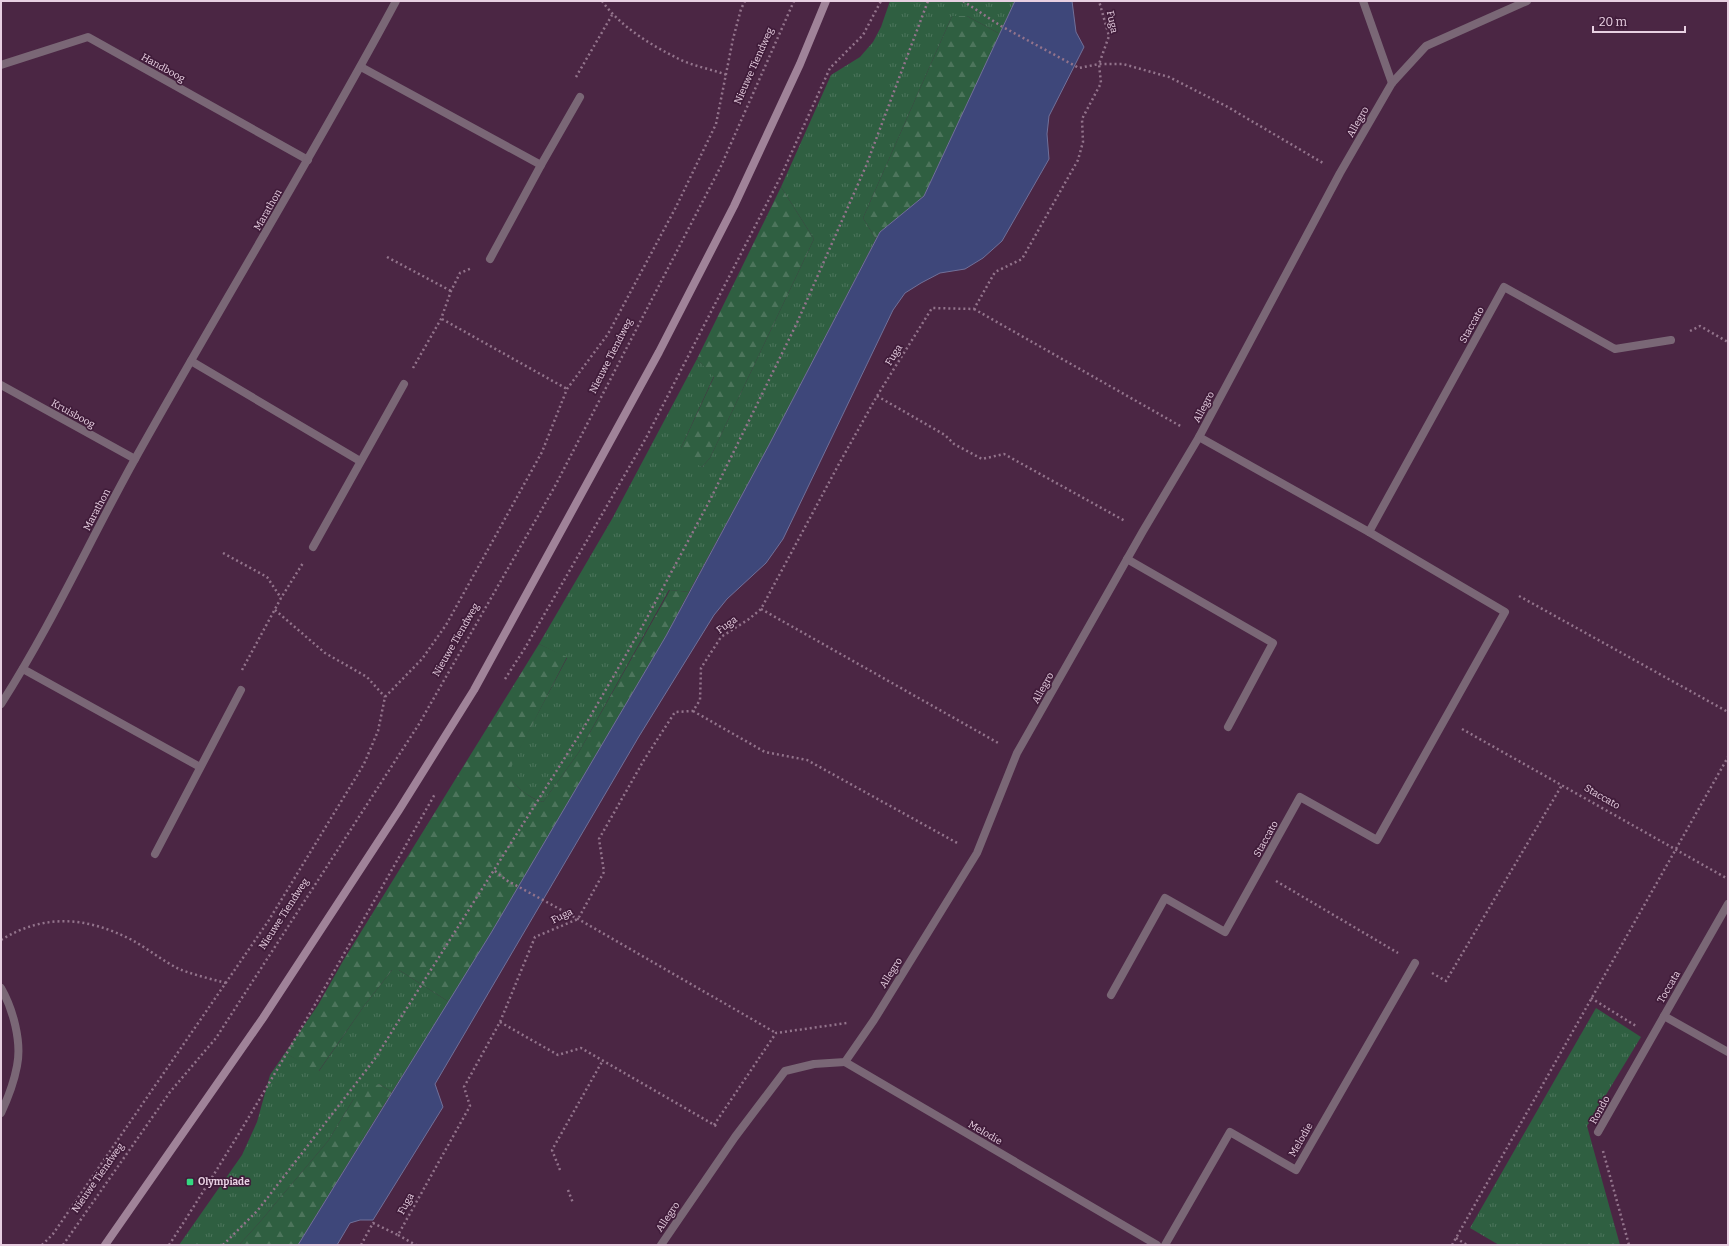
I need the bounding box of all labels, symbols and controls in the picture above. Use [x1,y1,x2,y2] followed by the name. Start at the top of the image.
[1593,8,1685,34] scale bar
[1104,10,1120,35] street label: Fuga
[1599,15,1628,29] text: 20 m
[732,25,776,106] street label: Nieuwe Tiendweg
[139,51,187,85] street label: Handboog
[1344,104,1372,140] street label: Allegro
[251,187,285,233] street label: Marathon
[1457,305,1487,345] street label: Staccato
[587,316,635,396] street label: Nieuwe Tiendweg
[883,342,905,368] street label: Fuga
[1191,389,1217,425] street label: Allegro
[49,397,97,431] street label: Kruisboog
[81,486,113,533] street label: Marathon
[430,601,482,679] street label: Nieuwe Tiendweg
[714,613,740,637] street label: Fuga
[1030,670,1057,706] street label: Allegro
[1582,782,1622,812] street label: Staccato
[1251,819,1281,859] street label: Staccato
[256,876,312,952] street label: Nieuwe Tiendweg
[549,905,575,926] street label: Fuga
[877,955,905,990] street label: Allegro
[1655,968,1683,1005] street label: Toccata
[1587,1094,1613,1126] street label: Rondo
[966,1118,1004,1148] street label: Melodie
[1286,1121,1316,1159] street label: Melodie
[69,1140,127,1215] street label: Nieuwe Tiendweg
[198,1176,250,1188] place label: Olympiade
[185,1177,195,1187] marker: Olympiade
[395,1191,417,1217] street label: Fuga
[654,1200,682,1234] street label: Allegro

